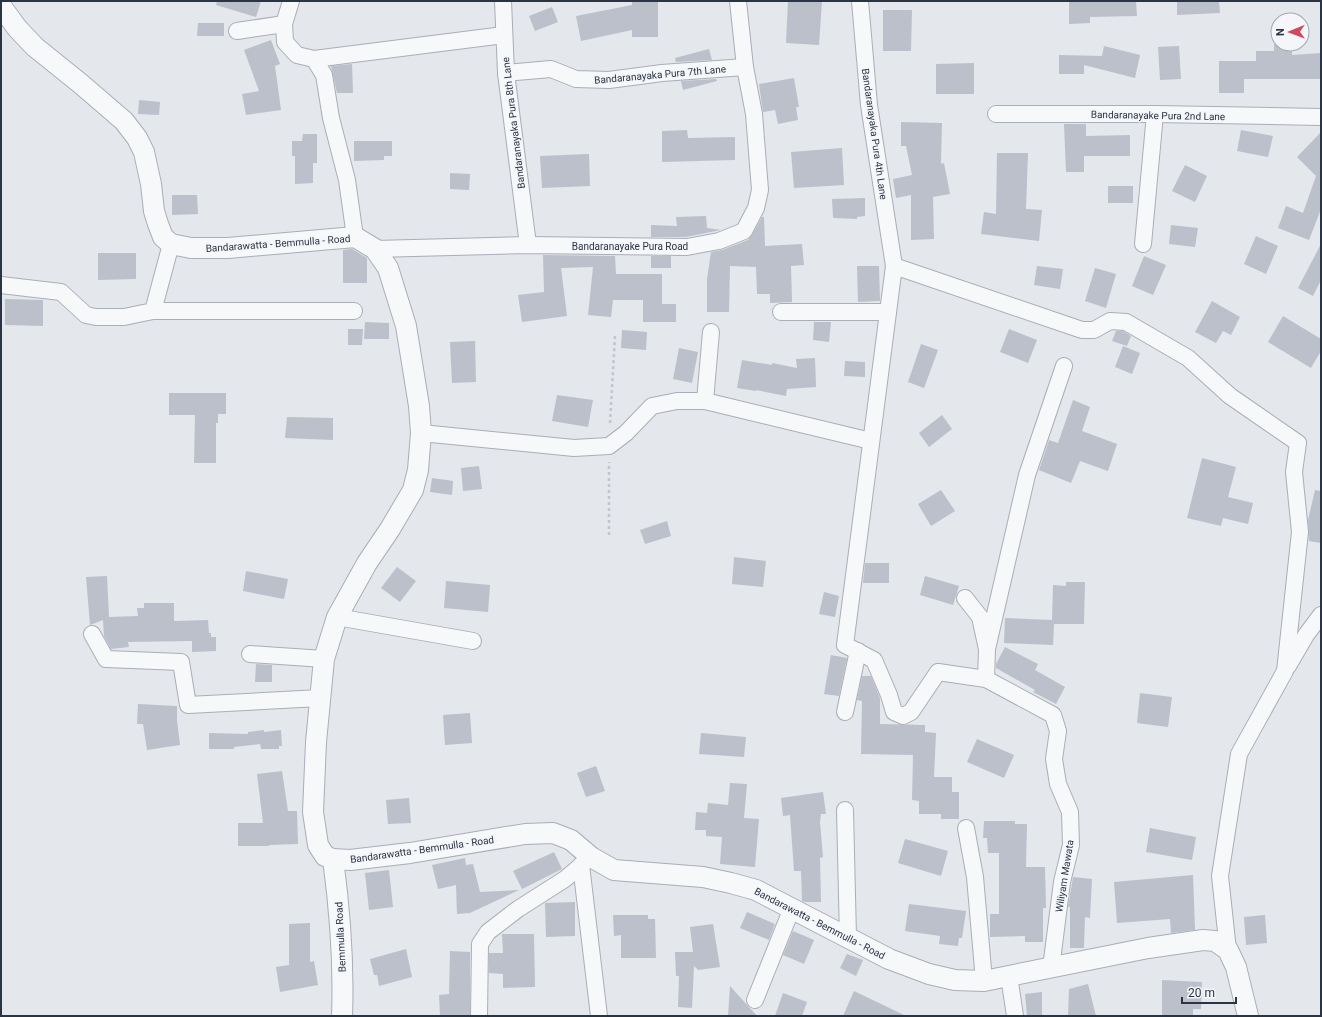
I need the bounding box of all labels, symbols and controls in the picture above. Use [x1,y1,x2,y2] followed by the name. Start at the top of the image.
[1270,12,1310,52] north arrow
[1274,28,1287,36] text: N
[500,57,527,189] street label: Bandaranayaka Pura 8th Lane
[594,63,726,86] street label: Bandaranayaka Pura 7th Lane
[860,68,889,200] street label: Bandaranayaka Pura 4th Lane
[1091,109,1225,122] street label: Bandaranayake Pura 2nd Lane
[205,233,351,254] street label: Bandarawatta - Bemmulla - Road
[572,241,688,252] street label: Bandaranayake Pura Road
[349,834,495,865] street label: Bandarawatta - Bemmulla - Road
[1053,839,1076,913] street label: Wiliyam Mawata
[753,886,887,961] street label: Bandarawatta - Bemmulla - Road
[333,902,348,972] street label: Bemmulla Road
[1182,979,1236,1005] scale bar
[1188,986,1215,1000] text: 20 m

